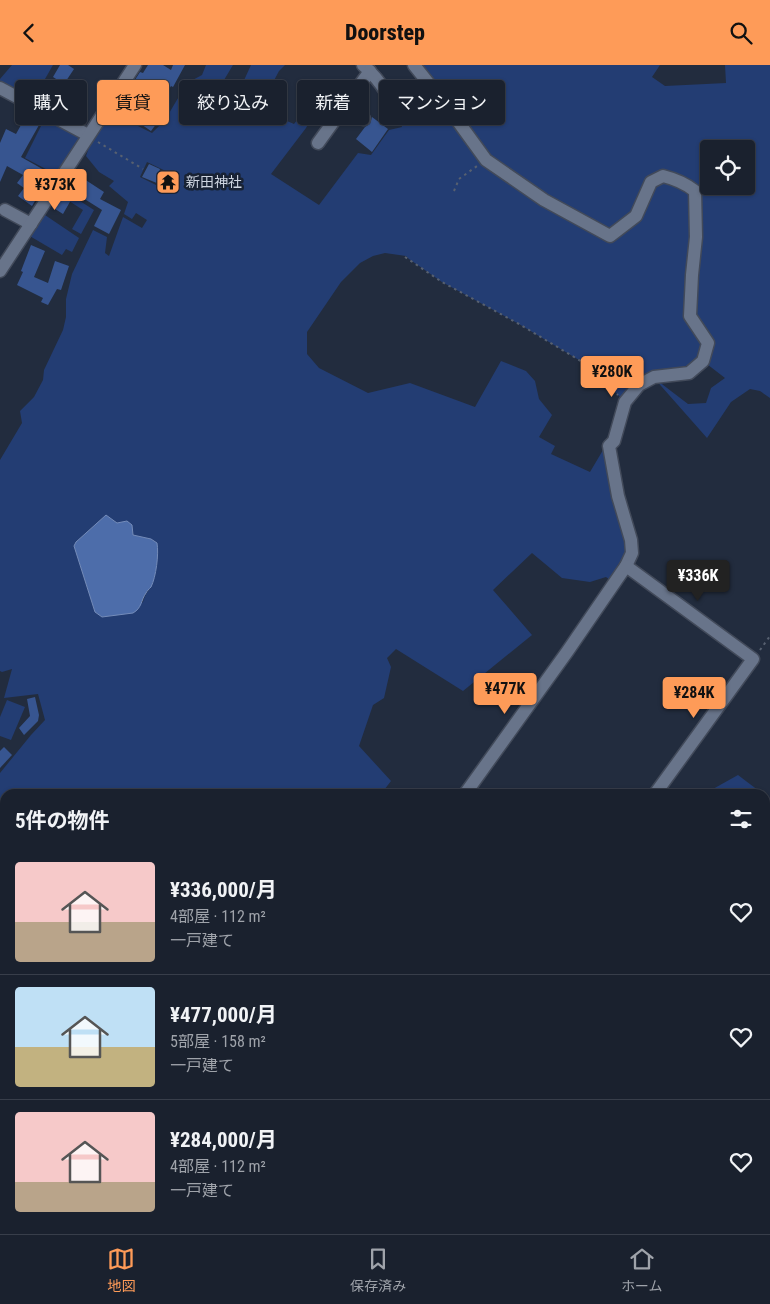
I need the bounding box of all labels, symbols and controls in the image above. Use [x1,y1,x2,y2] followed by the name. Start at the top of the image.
[15,19,43,47] icon: back
[727,19,755,47] icon: search
[345,20,425,45] text: Doorstep
[15,80,87,125] chip: 購入
[97,80,169,125] chip: 賃貸
[179,80,287,125] chip: 絞り込み
[297,80,369,125] chip: 新着
[379,80,505,125] chip: マンション
[700,140,755,195] map controls
[700,140,755,195] button: locate
[20,169,90,211] pin: ¥373K
[155,169,181,195] temple icon: 新田神社
[186,174,242,190] place label: 新田神社
[35,175,75,194] text: ¥373K
[577,355,647,398] pin: ¥280K
[592,362,632,381] text: ¥280K
[663,559,733,602] pin: ¥336K
[678,566,718,585] text: ¥336K
[470,673,540,715] pin: ¥477K
[659,677,729,719] pin: ¥284K
[485,679,525,698] text: ¥477K
[674,683,714,702] text: ¥284K
[727,805,755,833] icon: filters
[15,809,110,833] text: 5件の物件
[170,878,277,902] text: ¥336,000/月
[55,882,115,942] icon: home
[727,898,755,926] icon: heart
[170,907,266,926] text: 4部屋 · 112 m²
[170,931,234,950] text: 一戸建て
[170,1003,277,1027] text: ¥477,000/月
[55,1007,115,1067] icon: home
[727,1023,755,1051] icon: heart
[170,1032,266,1051] text: 5部屋 · 158 m²
[170,1056,234,1075] text: 一戸建て
[170,1128,277,1152] text: ¥284,000/月
[55,1132,115,1192] icon: home
[727,1148,755,1176] icon: heart
[170,1157,266,1176] text: 4部屋 · 112 m²
[170,1181,234,1200] text: 一戸建て
[107,1245,135,1295] tab: 地図
[350,1245,406,1295] tab: 保存済み
[621,1245,663,1295] tab: ホーム

